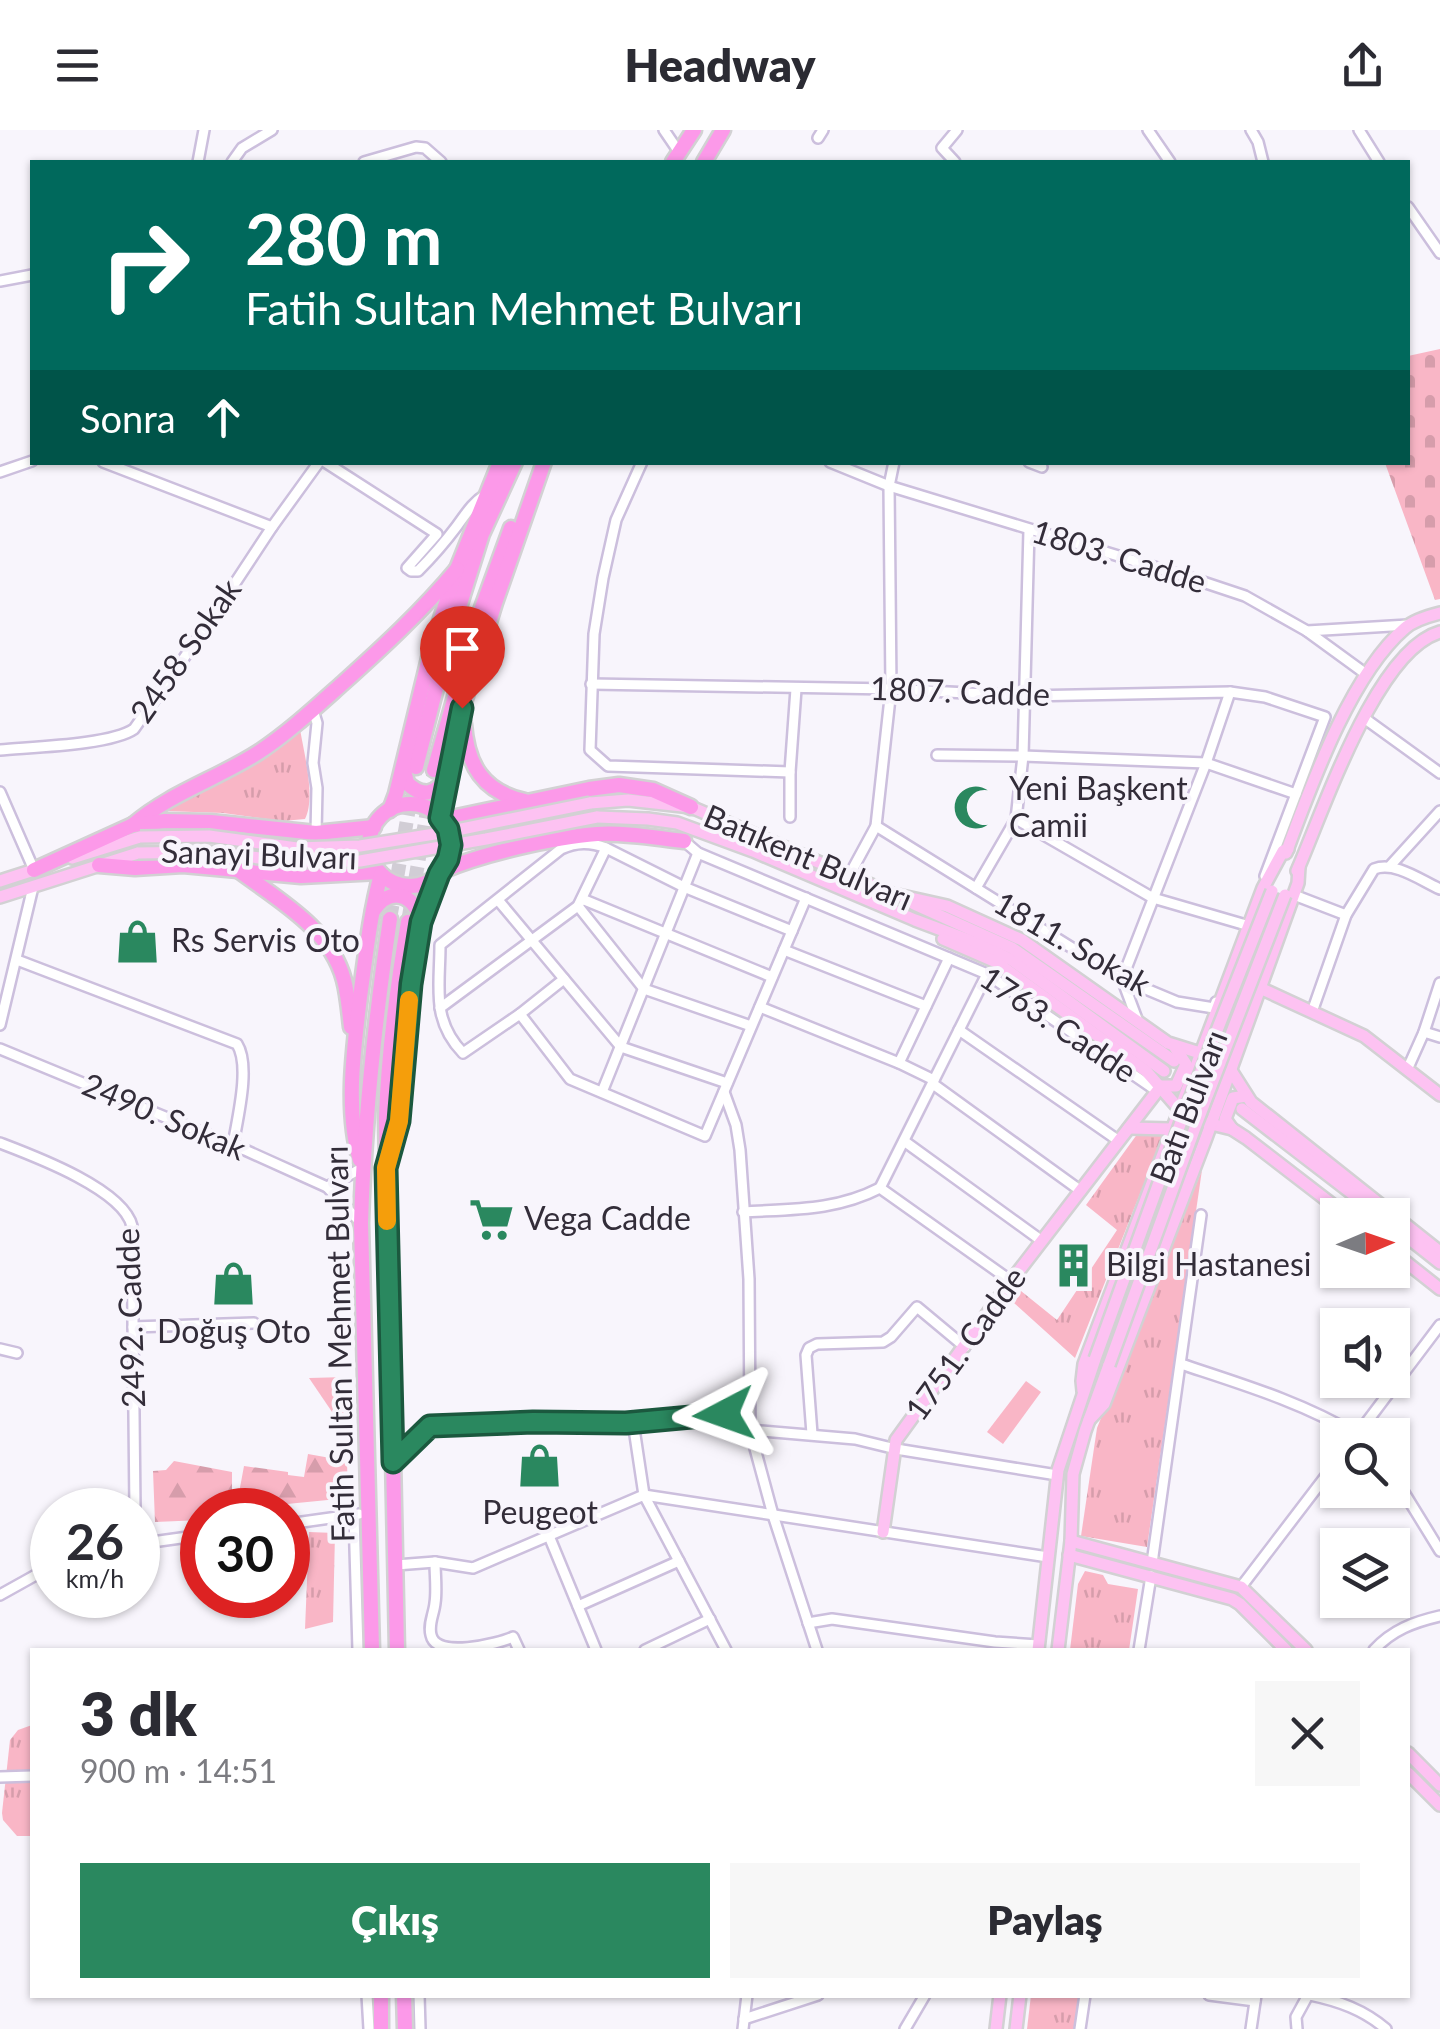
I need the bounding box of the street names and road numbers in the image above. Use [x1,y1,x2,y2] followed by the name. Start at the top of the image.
[1028,511,1211,601] street label: 1803. Cadde
[121,570,249,729] street label: 2458 Sokak
[869,668,1051,713] street label: 1807. Cadde
[699,795,919,918] street label: Batıkent Bulvarı
[160,831,358,876] street label: Sanayi Bulvarı
[988,882,1158,1003] street label: 1811. Sokak
[973,957,1144,1090] street label: 1763. Cadde
[1141,1024,1235,1189] street label: Batı Bulvarı
[77,1064,253,1168] street label: 2490. Sokak
[316,1145,361,1543] street label: Fatih Sultan Mehmet Bulvarı
[107,1227,152,1409] street label: 2492. Cadde
[896,1259,1033,1427] street label: 1751. Cadde

